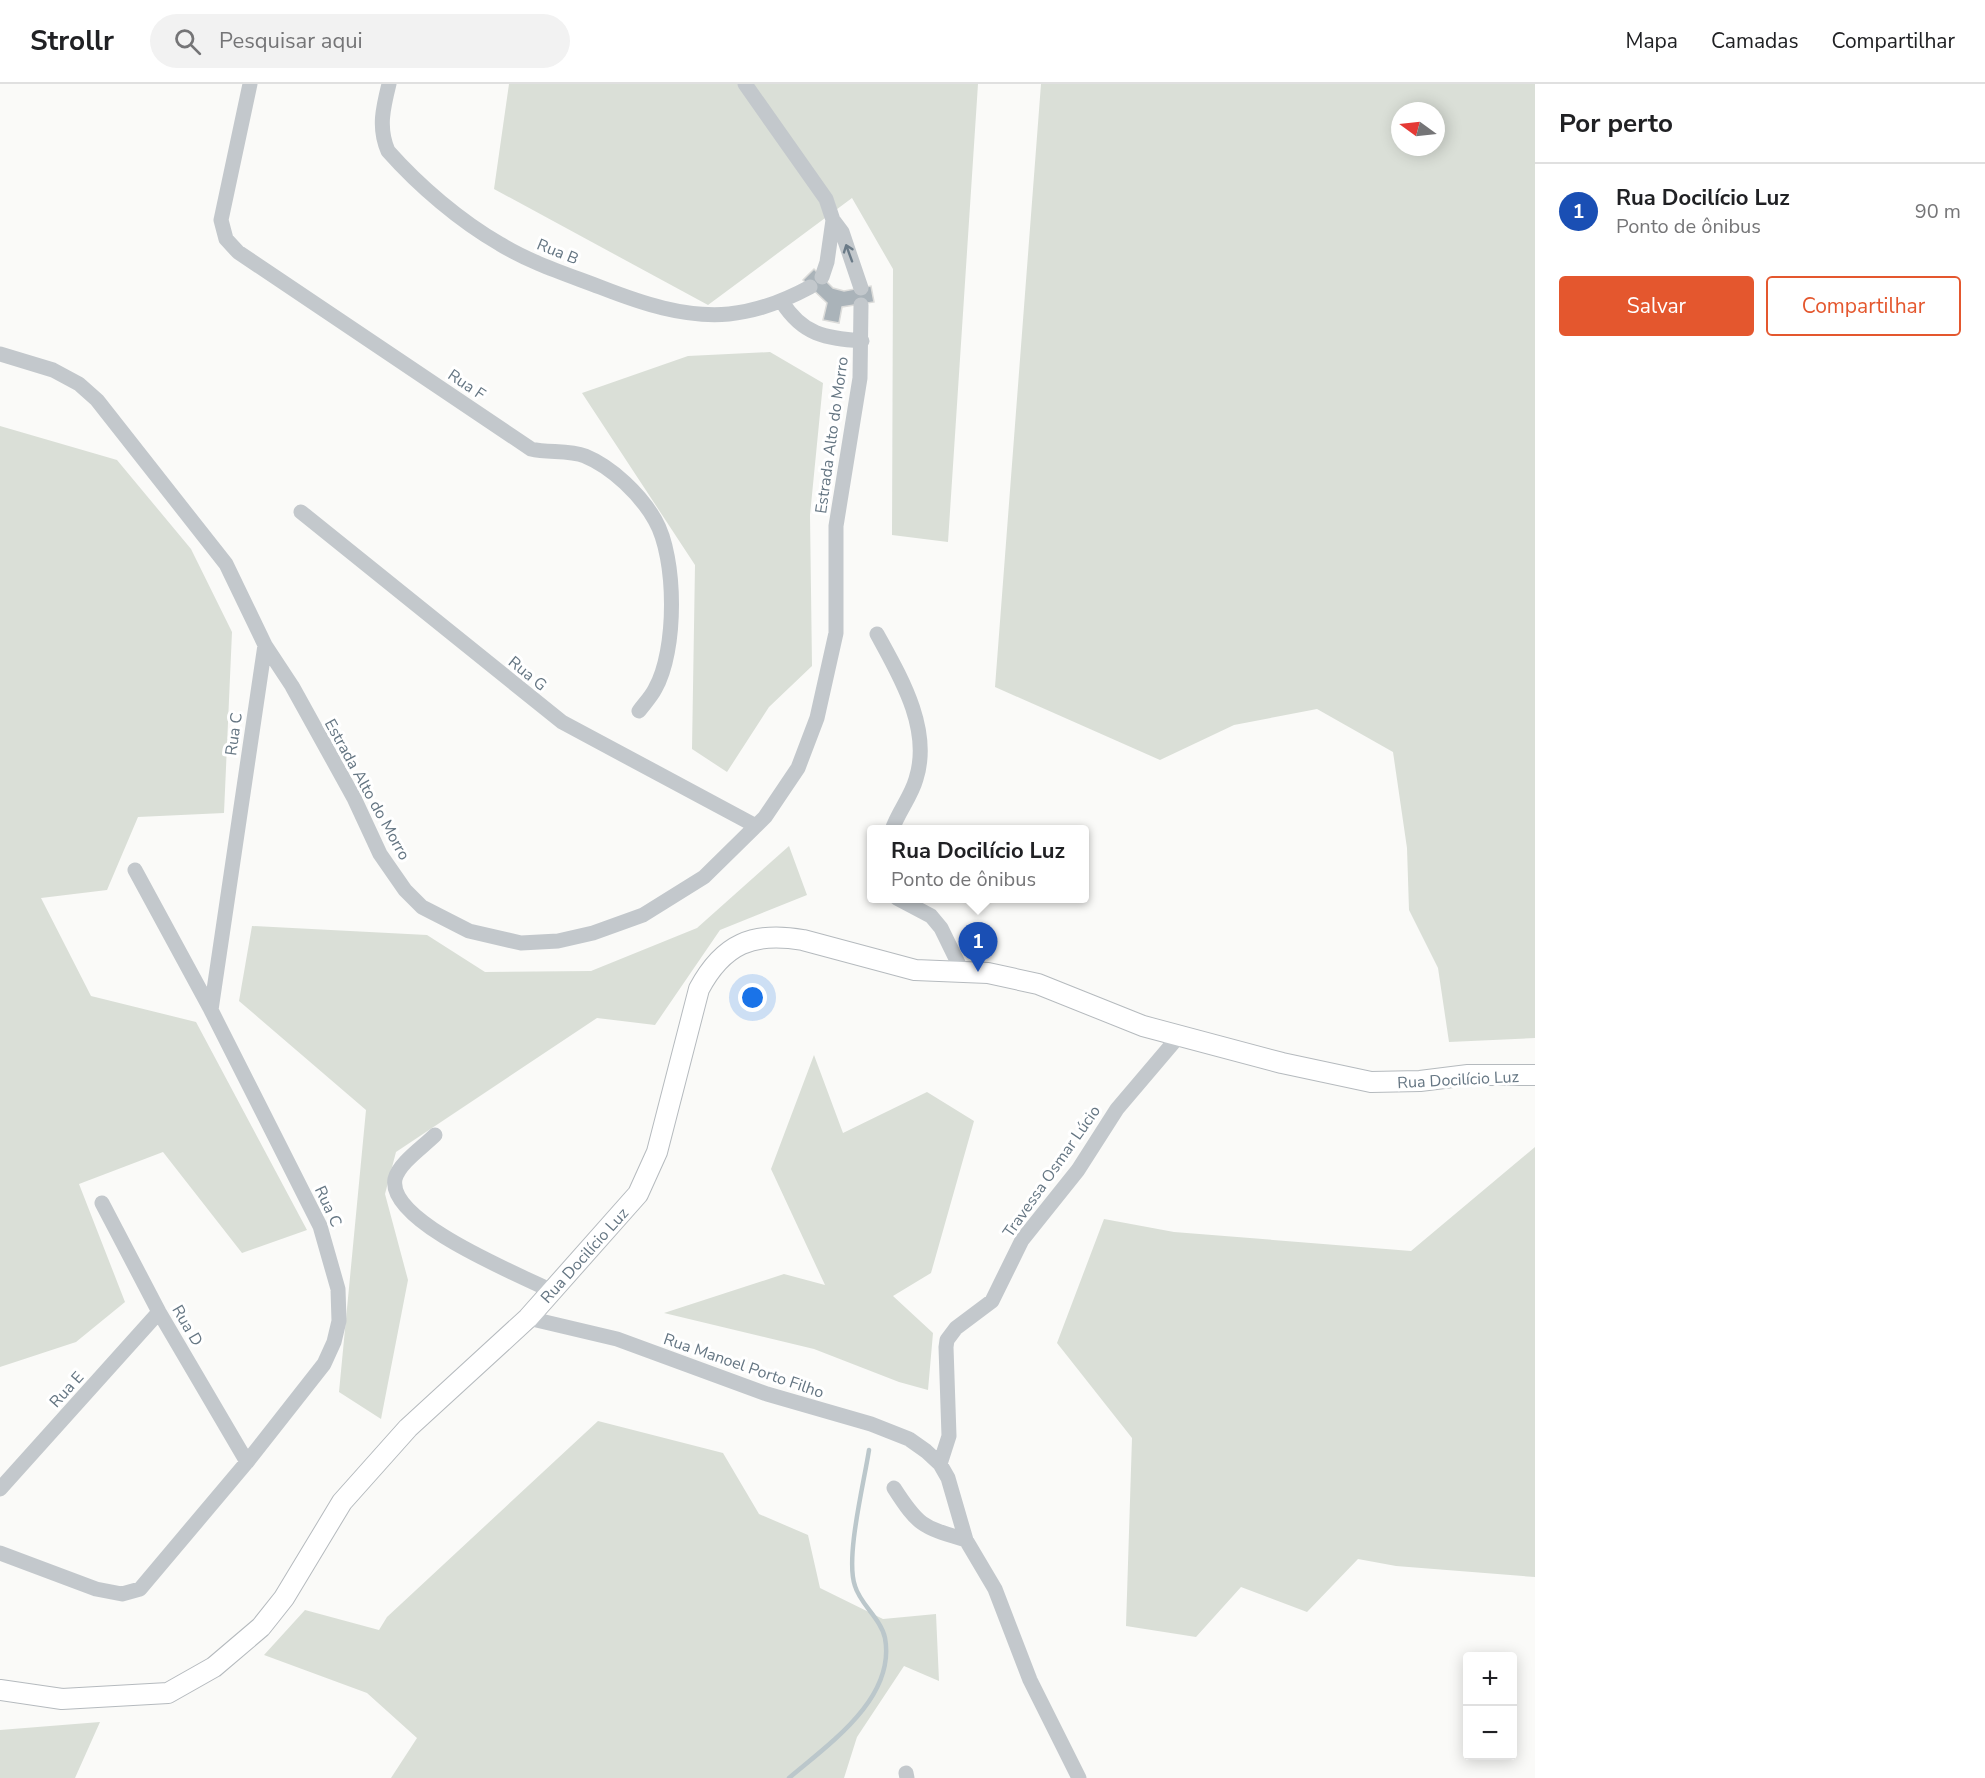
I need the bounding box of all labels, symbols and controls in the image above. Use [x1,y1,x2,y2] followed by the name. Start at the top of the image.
[150,14,570,68] search box
[30,22,114,60] text: Strollr
[171,25,204,58] icon: search
[219,26,363,56] text: Pesquisar aqui
[1626,27,1678,55] text: Mapa
[1711,27,1798,55] text: Camadas
[1831,27,1955,55] text: Compartilhar
[1391,102,1445,156] north arrow
[1559,106,1673,141] text: Por perto
[1616,183,1790,213] text: Rua Docilício Luz
[1573,198,1585,225] text: 1
[1915,198,1961,225] text: 90 m
[1616,213,1761,240] text: Ponto de ônibus
[534,234,582,270] street label: Rua B
[843,244,854,263] one-way arrow
[1559,276,1754,336] button: Salvar
[1766,276,1961,336] button: Compartilhar
[810,355,854,515] street label: Estrada Alto do Morro
[443,364,490,406] street label: Rua F
[503,651,551,696] street label: Rua G
[220,711,248,757] street label: Rua C
[319,715,415,864] street label: Estrada Alto do Morro
[867,825,1089,903] popup
[891,836,1065,866] text: Rua Docilício Luz
[891,866,1036,893] text: Ponto de ônibus
[958,922,998,972] pin: 1
[738,983,767,1012] your location
[1397,1066,1519,1094] street label: Rua Docilício Luz
[998,1101,1106,1242] street label: Travessa Osmar Lúcio
[309,1182,347,1231] street label: Rua C
[536,1203,634,1308] street label: Rua Docilício Luz
[167,1301,208,1350] street label: Rua D
[661,1328,827,1404] street label: Rua Manoel Porto Filho
[45,1367,89,1412] street label: Rua E
[1463,1652,1517,1760] map controls
[1463,1652,1517,1706] button: +
[1463,1706,1517,1760] button: −

